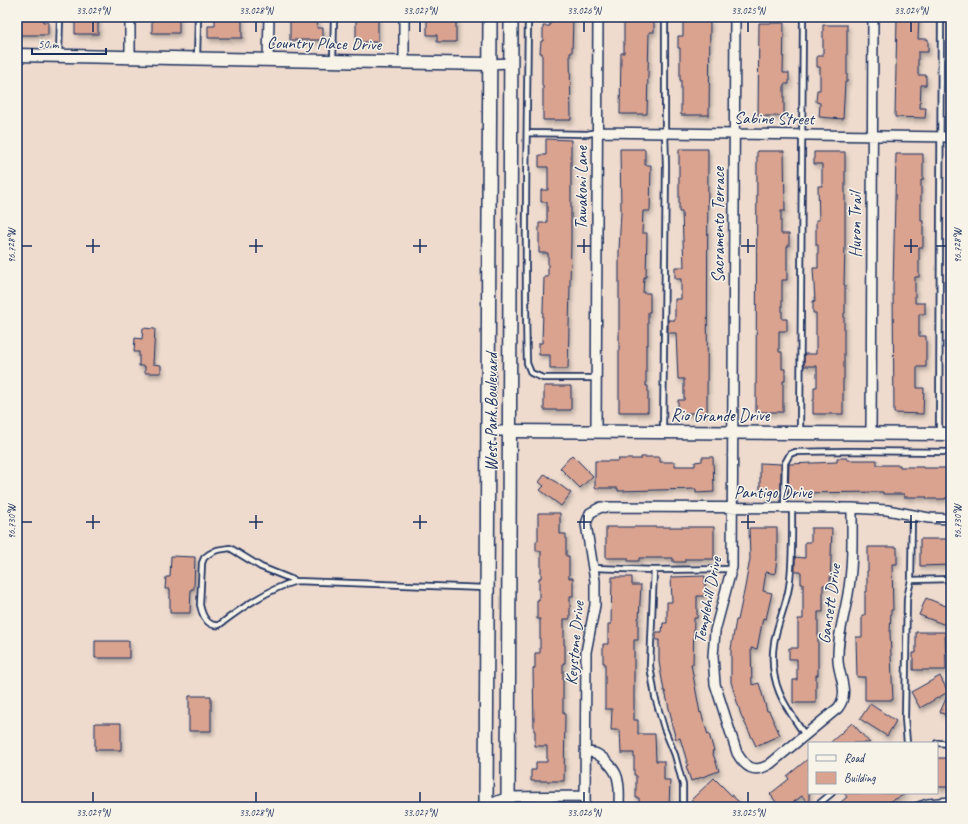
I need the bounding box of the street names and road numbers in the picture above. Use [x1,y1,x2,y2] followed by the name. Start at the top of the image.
[267,32,383,55] street label: Country Place Drive
[734,107,817,130] street label: Sabine Street
[571,145,592,230] street label: Tawakoni Lane
[708,166,729,283] street label: Sacramento Terrace
[845,189,866,258] street label: Huron Trail
[481,349,502,471] street label: West Park Boulevard
[671,405,771,426] street label: Rio Grande Drive
[734,482,813,503] street label: Pantigo Drive
[689,554,726,645] street label: Templehill Drive
[814,561,846,645] street label: Gansett Drive
[560,599,589,686] street label: Keystone Drive

